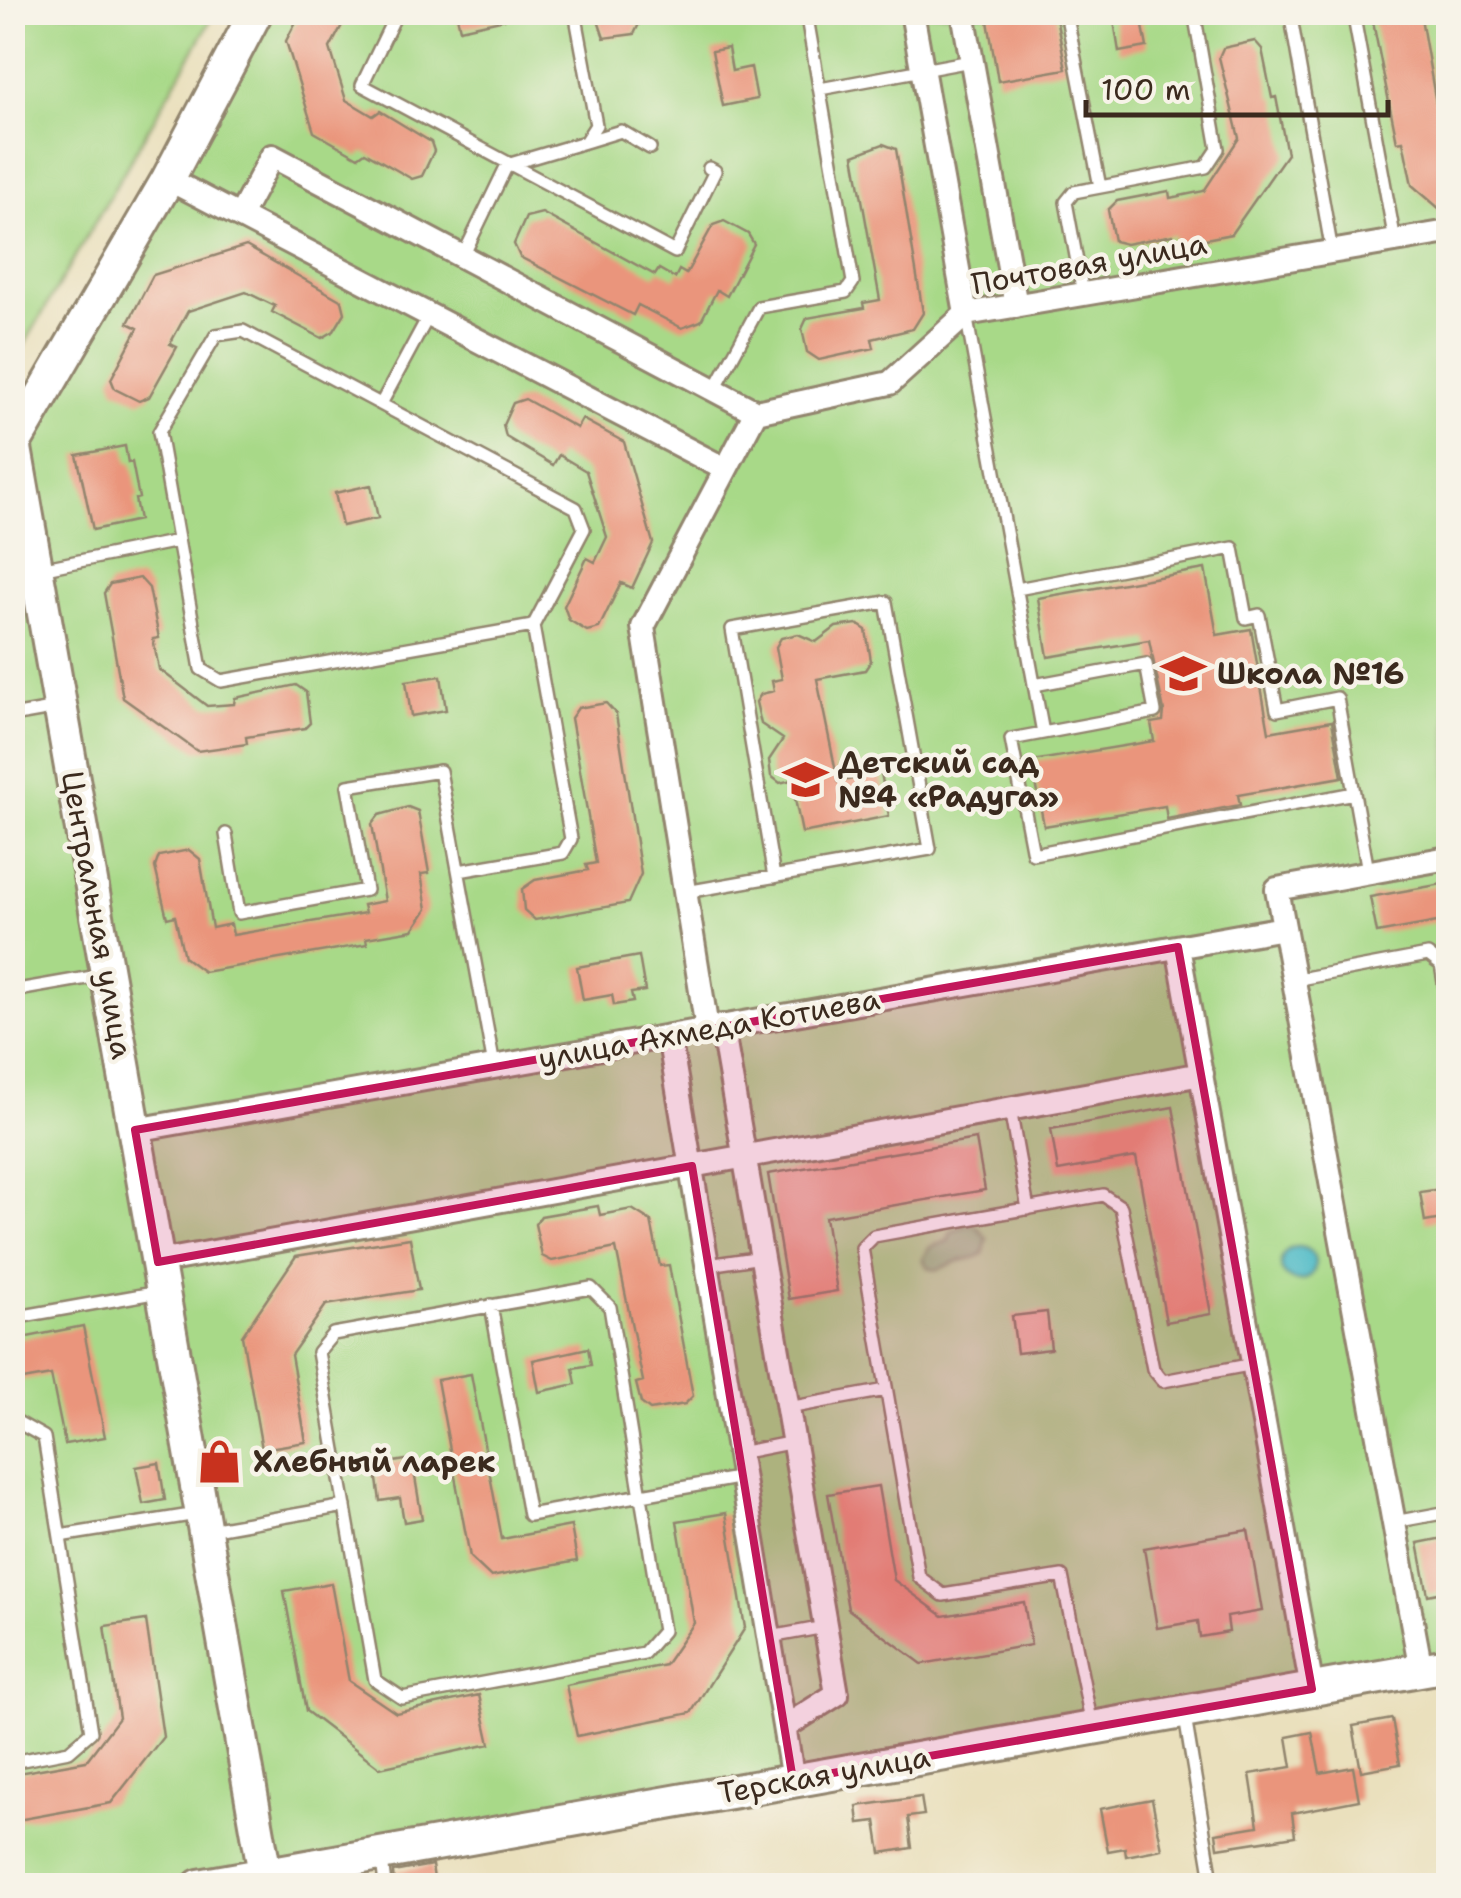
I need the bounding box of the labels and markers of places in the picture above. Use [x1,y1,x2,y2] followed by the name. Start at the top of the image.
[1160,650,1208,698] school or university icon: Школа №16
[1217,653,1405,694] place label: Школа №16
[838,742,1059,817] place label: Детский сад №4 «Радуга»
[781,756,829,804] school or university icon: Детский сад №4 «Радуга»
[196,1438,244,1486] shop icon: Хлебный ларек
[253,1441,496,1482] place label: Хлебный ларек

